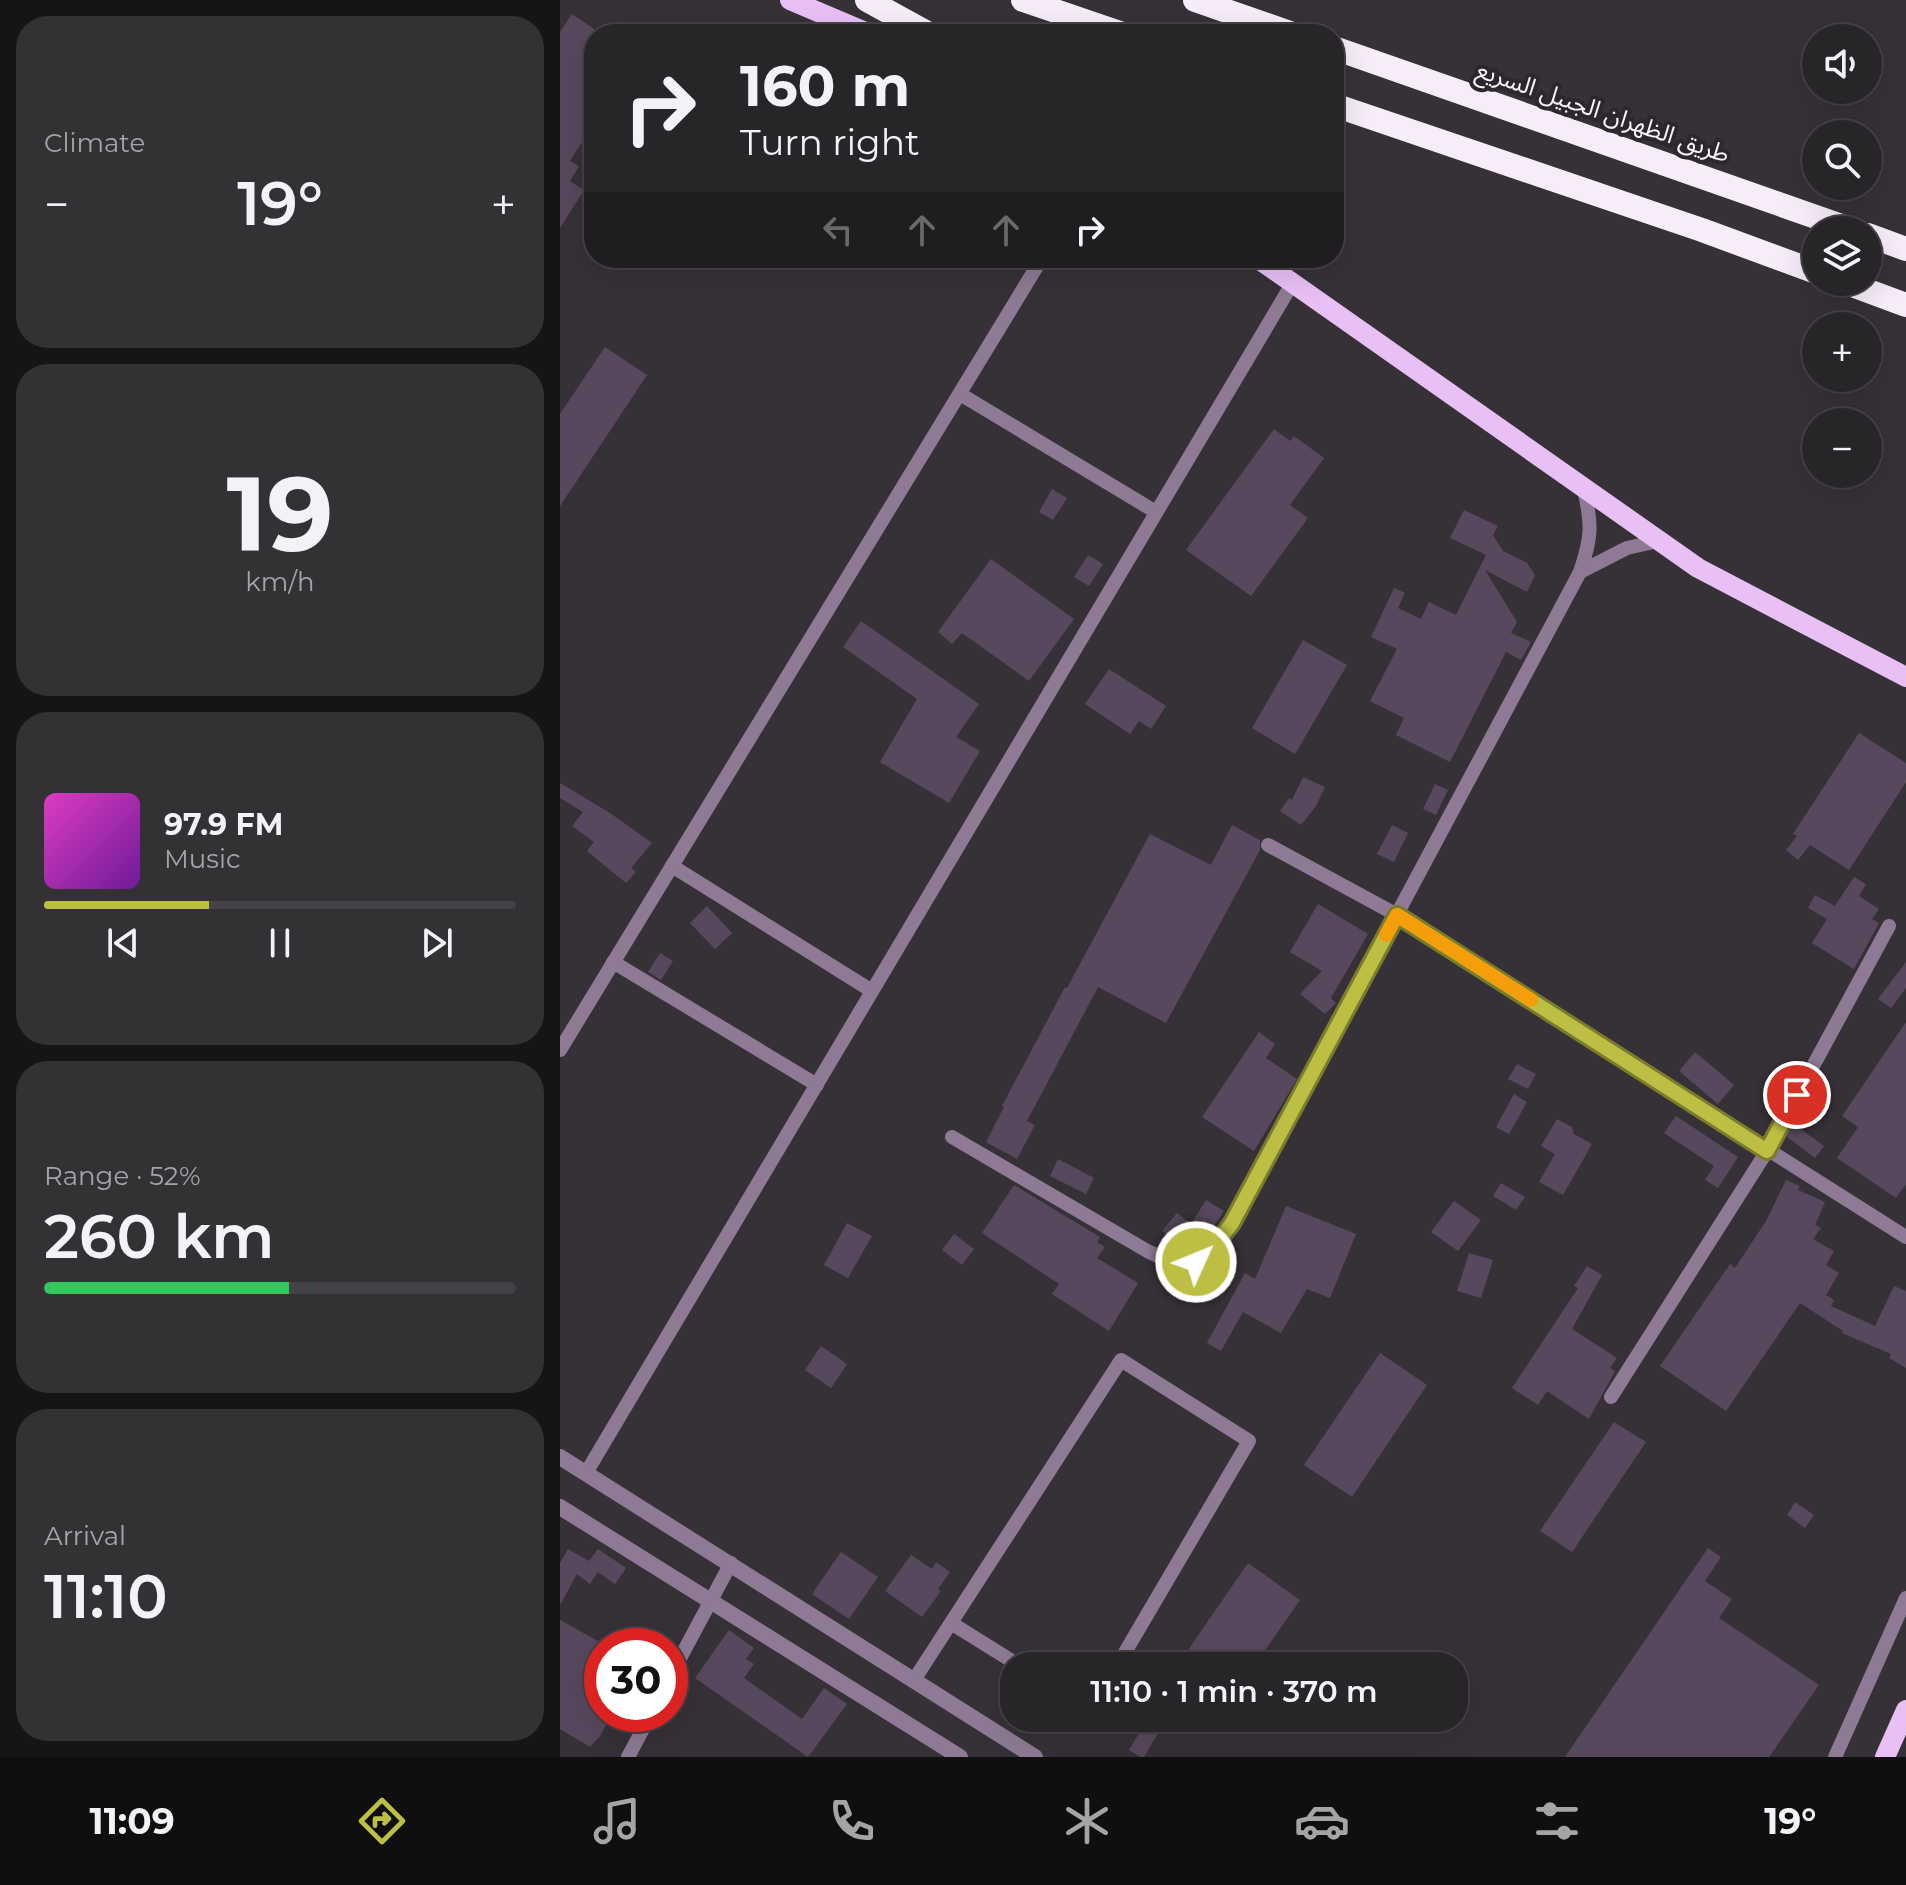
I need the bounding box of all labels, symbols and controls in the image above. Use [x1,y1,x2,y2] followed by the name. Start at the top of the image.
[1802,24,1882,488] map controls
[1802,24,1882,104] button: sound
[740,52,910,120] text: 160 m
[1472,55,1733,171] street label: طريق الظهران الجبيل السريع
[608,56,712,160] icon: right
[740,120,920,164] text: Turn right
[1802,120,1882,200] button: search
[44,127,145,159] text: Climate
[237,167,323,240] text: 19°
[44,177,69,231] text: −
[491,177,516,231] text: +
[816,208,860,252] icon: left
[900,208,944,252] icon: ahead
[984,208,1028,252] icon: ahead
[1068,208,1112,252] icon: right
[1802,216,1882,296] button: layers
[1802,312,1882,392] button: +
[1802,408,1882,488] button: −
[226,450,334,577] text: 19
[245,566,315,598] text: km/h
[164,806,283,843] text: 97.9 FM
[164,843,241,875] text: Music
[101,921,145,965] icon: previous
[258,921,302,965] icon: pause
[415,921,459,965] icon: next
[1763,1061,1831,1129] pin
[1775,1073,1819,1117] icon: arrive
[44,1160,200,1192] text: Range · 52%
[44,1200,274,1273] text: 260 km
[1154,1220,1238,1304] position arrow
[44,1520,126,1552] text: Arrival
[44,1560,168,1633] text: 11:10
[584,1628,688,1732] speed limit sign: 30
[1090,1673,1378,1710] text: 11:10 · 1 min · 370 m
[354,1793,410,1849] icon: directions
[589,1793,645,1849] icon: music
[824,1793,880,1849] icon: phone
[1059,1793,1115,1849] icon: climate
[1294,1793,1350,1849] icon: car
[1529,1793,1585,1849] icon: filters
[90,1799,175,1843] text: 11:09
[1764,1799,1816,1843] text: 19°

